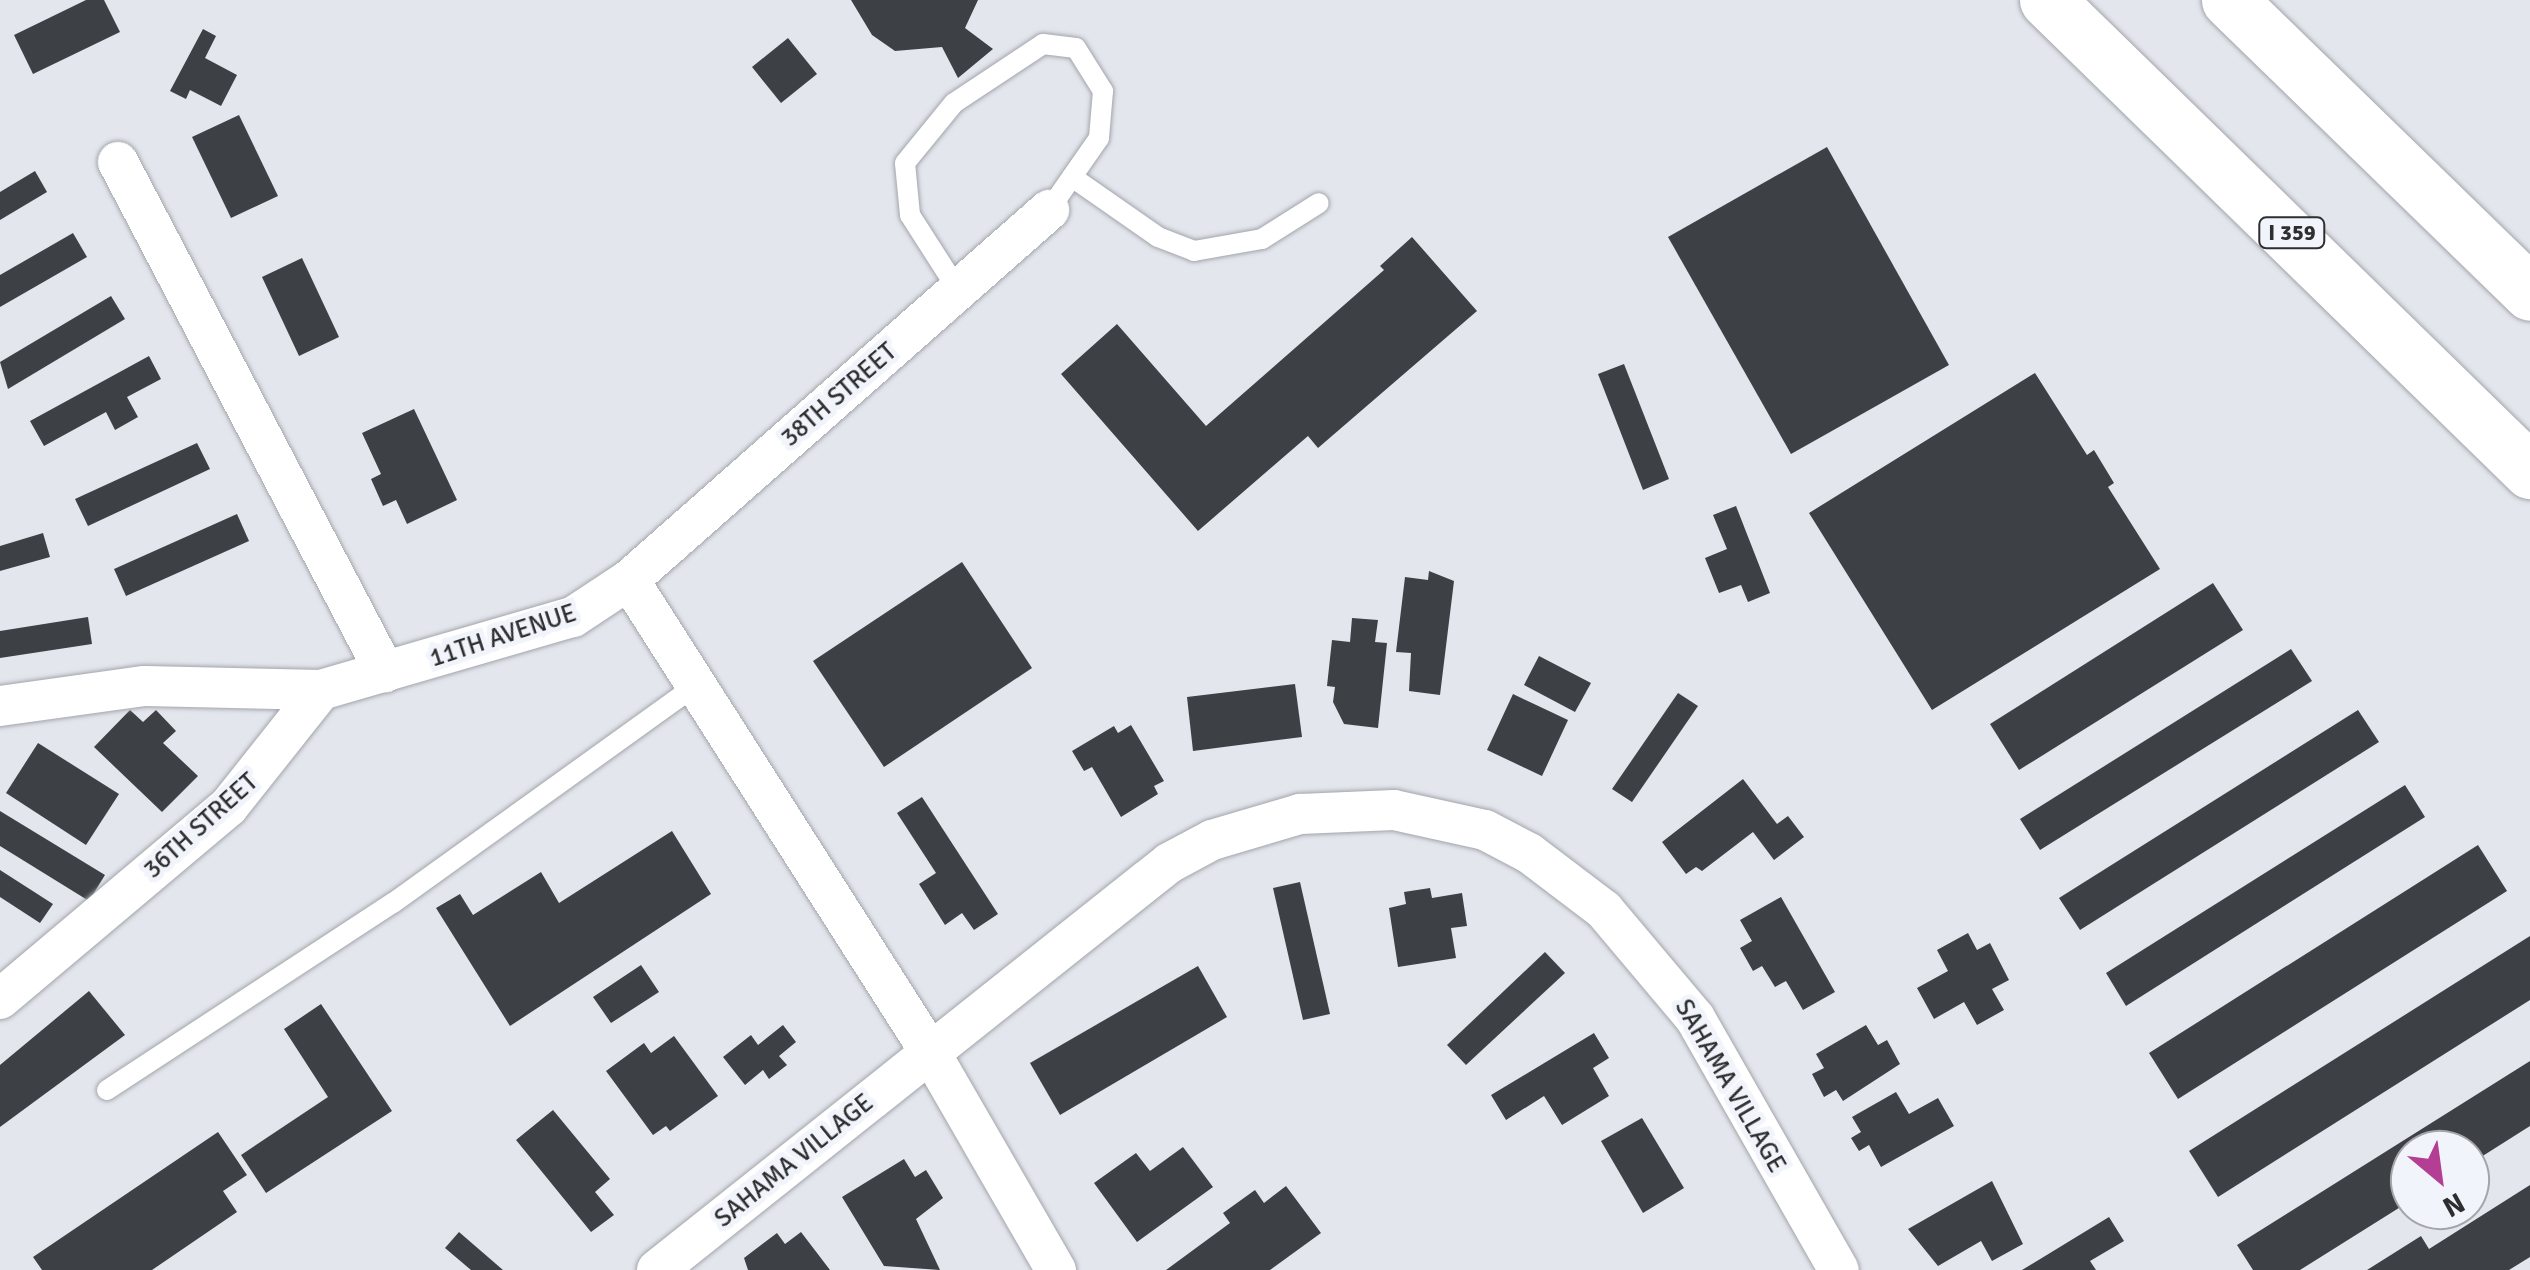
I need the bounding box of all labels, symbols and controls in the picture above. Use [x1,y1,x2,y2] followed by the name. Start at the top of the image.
[2257,216,2327,250] road number: I 359
[775,337,903,453] street label: 38TH STREET
[426,598,580,674] street label: 11TH AVENUE
[138,767,264,885] street label: 36TH STREET
[1668,994,1792,1178] street label: SAHAMA VILLAGE
[709,1088,879,1234] street label: SAHAMA VILLAGE
[2390,1130,2490,1230] north arrow
[2437,1185,2470,1224] text: N

